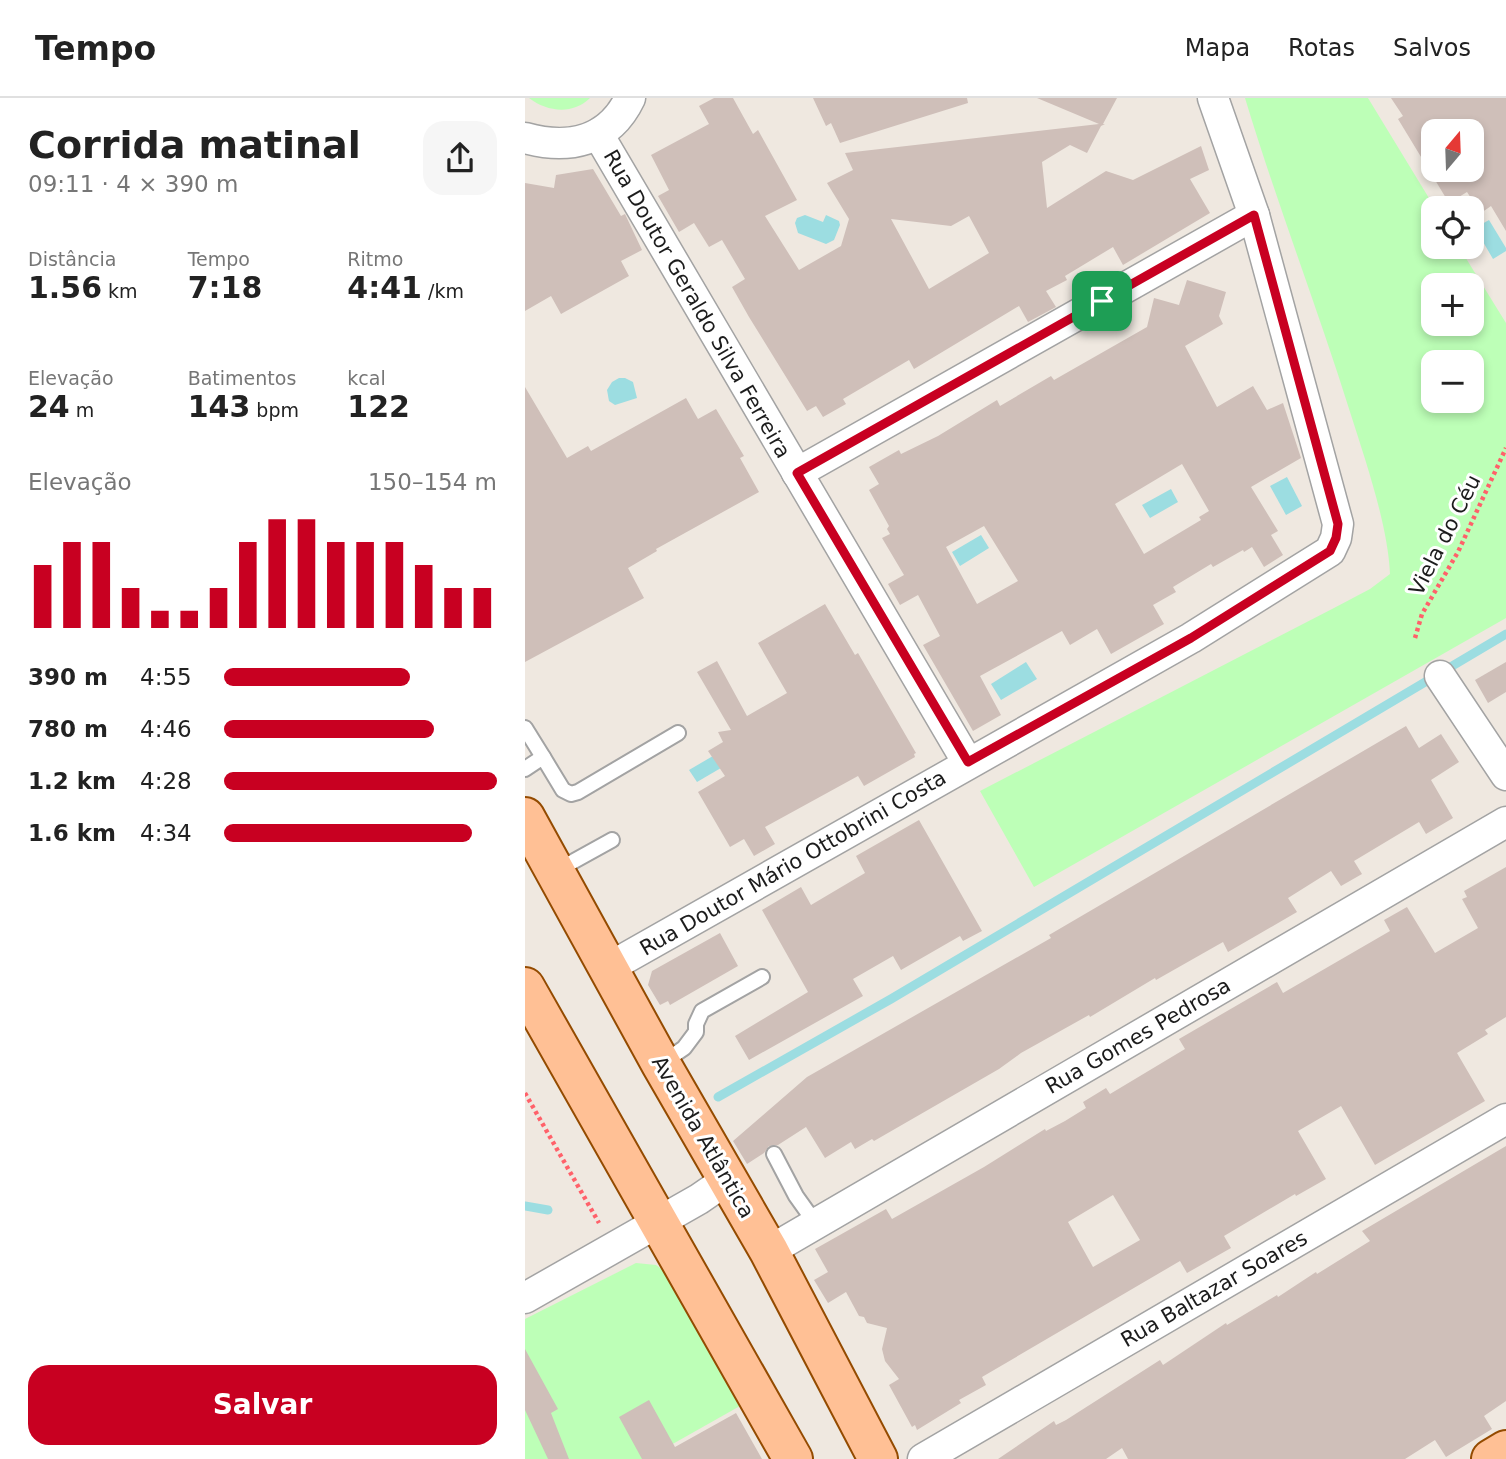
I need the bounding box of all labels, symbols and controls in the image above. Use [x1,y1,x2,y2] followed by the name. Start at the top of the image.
[35,29,156,68] text: Tempo
[1185,34,1250,62] text: Mapa
[1288,34,1355,62] text: Rotas
[1393,34,1471,62] text: Salvos
[1421,119,1484,182] north arrow
[1421,119,1484,413] map controls
[423,121,497,195] button: share
[28,123,361,167] text: Corrida matinal
[599,146,795,462] street label: Rua Doutor Geraldo Silva Ferreira
[28,171,238,197] text: 09:11 · 4 × 390 m
[1421,196,1484,259] button: locate
[28,248,116,270] text: Distância
[188,248,250,270] text: Tempo
[347,248,403,270] text: Ritmo
[28,270,102,305] text: 1.56
[188,270,262,305] text: 7:18
[347,270,422,305] text: 4:41
[1072,271,1132,331] pin
[1421,273,1484,336] button: +
[102,280,138,302] text: km
[422,280,464,302] text: /km
[1083,282,1121,320] icon: arrive
[1421,350,1484,413] button: −
[28,367,114,389] text: Elevação
[188,367,296,389] text: Batimentos
[347,367,386,389] text: kcal
[28,389,70,424] text: 24
[188,389,250,424] text: 143
[347,389,410,424] text: 122
[70,399,94,421] text: m
[250,399,299,421] text: bpm
[28,469,132,495] text: Elevação
[368,469,497,495] text: 150–154 m
[1404,471,1486,599] street label: Viela do Céu
[28,664,108,690] text: 390 m
[140,664,192,690] text: 4:55
[28,716,108,742] text: 780 m
[140,716,192,742] text: 4:46
[636,765,950,961] street label: Rua Doutor Mário Ottobrini Costa
[28,768,116,794] text: 1.2 km
[140,768,192,794] text: 4:28
[28,820,116,846] text: 1.6 km
[140,820,192,846] text: 4:34
[1041,973,1235,1099] street label: Rua Gomes Pedrosa
[647,1052,759,1222] street label: Avenida Atlântica
[1117,1226,1311,1352] street label: Rua Baltazar Soares
[28,1365,497,1445] button: Salvar

